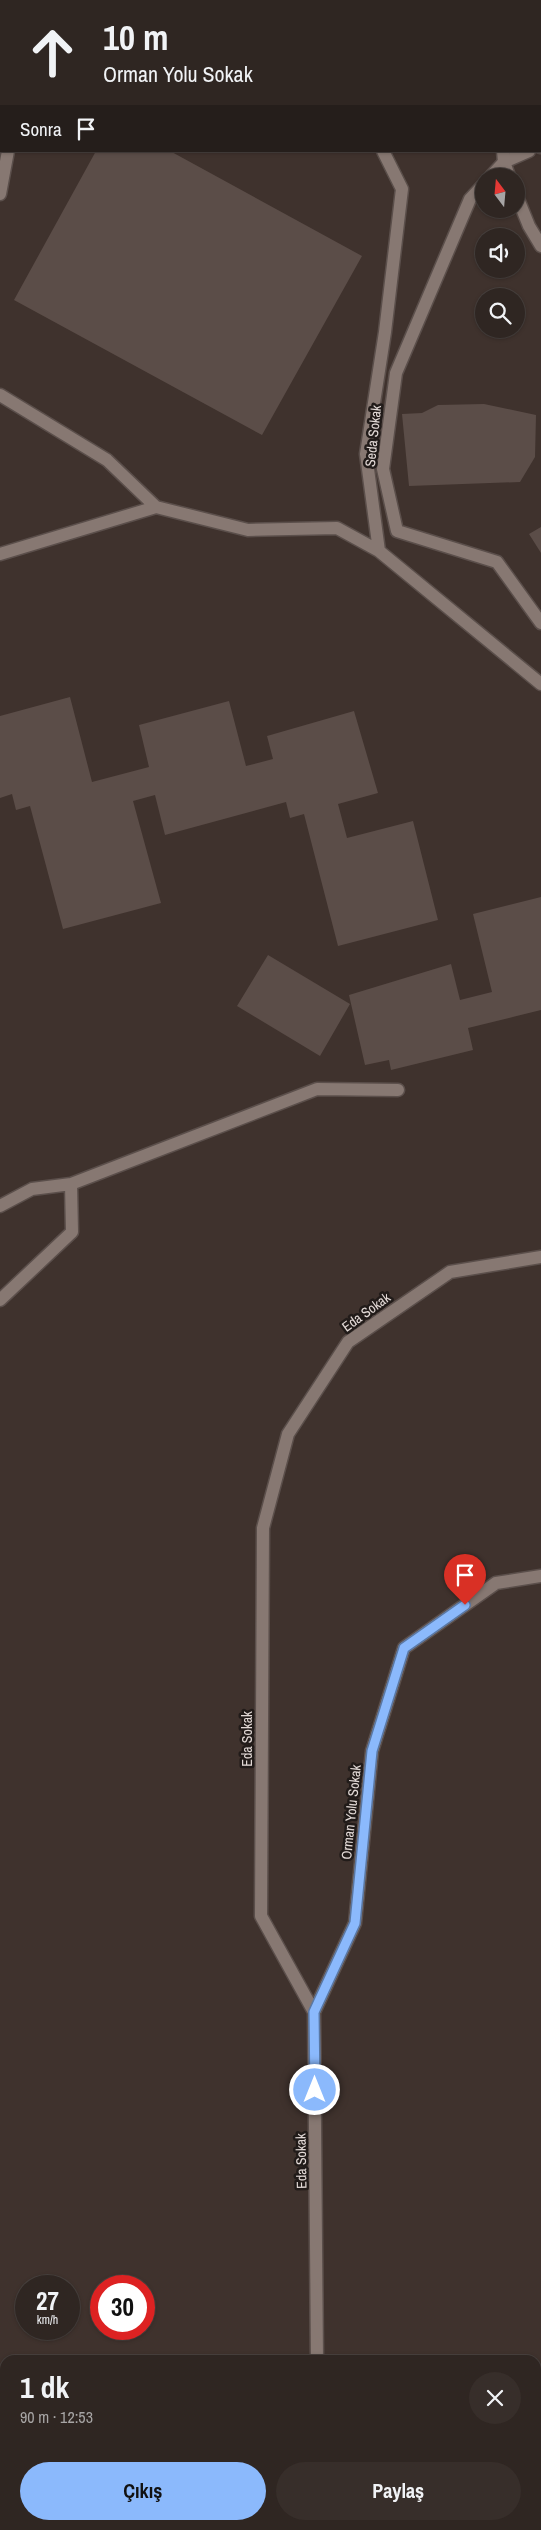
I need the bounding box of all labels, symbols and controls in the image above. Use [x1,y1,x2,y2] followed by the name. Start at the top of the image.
[103,14,168,61] text: 10 m
[20,20,85,85] icon: ahead
[103,59,253,89] text: Orman Yolu Sokak
[72,115,100,143] icon: arrive
[20,116,62,142] text: Sonra
[475,168,525,218] north arrow
[475,168,525,338] map controls
[475,228,525,278] button: sound
[475,288,525,338] button: search
[361,404,385,468] street label: Seda Sokak
[338,1288,394,1336] street label: Eda Sokak
[444,1554,486,1605] pin
[451,1561,479,1589] icon: arrive
[238,1711,256,1767] street label: Eda Sokak
[337,1763,365,1860] street label: Orman Yolu Sokak
[288,2063,340,2115] position arrow
[292,2133,310,2189] street label: Eda Sokak
[90,2275,155,2340] speed limit sign: 30
[36,2284,59,2318] text: 27
[37,2312,58,2328] text: km/h
[20,2367,69,2407] text: 1 dk
[469,2372,521,2424] button: close
[20,2406,93,2428] text: 90 m · 12:53
[20,2462,266,2520] button: Çıkış
[276,2462,521,2520] button: Paylaş

